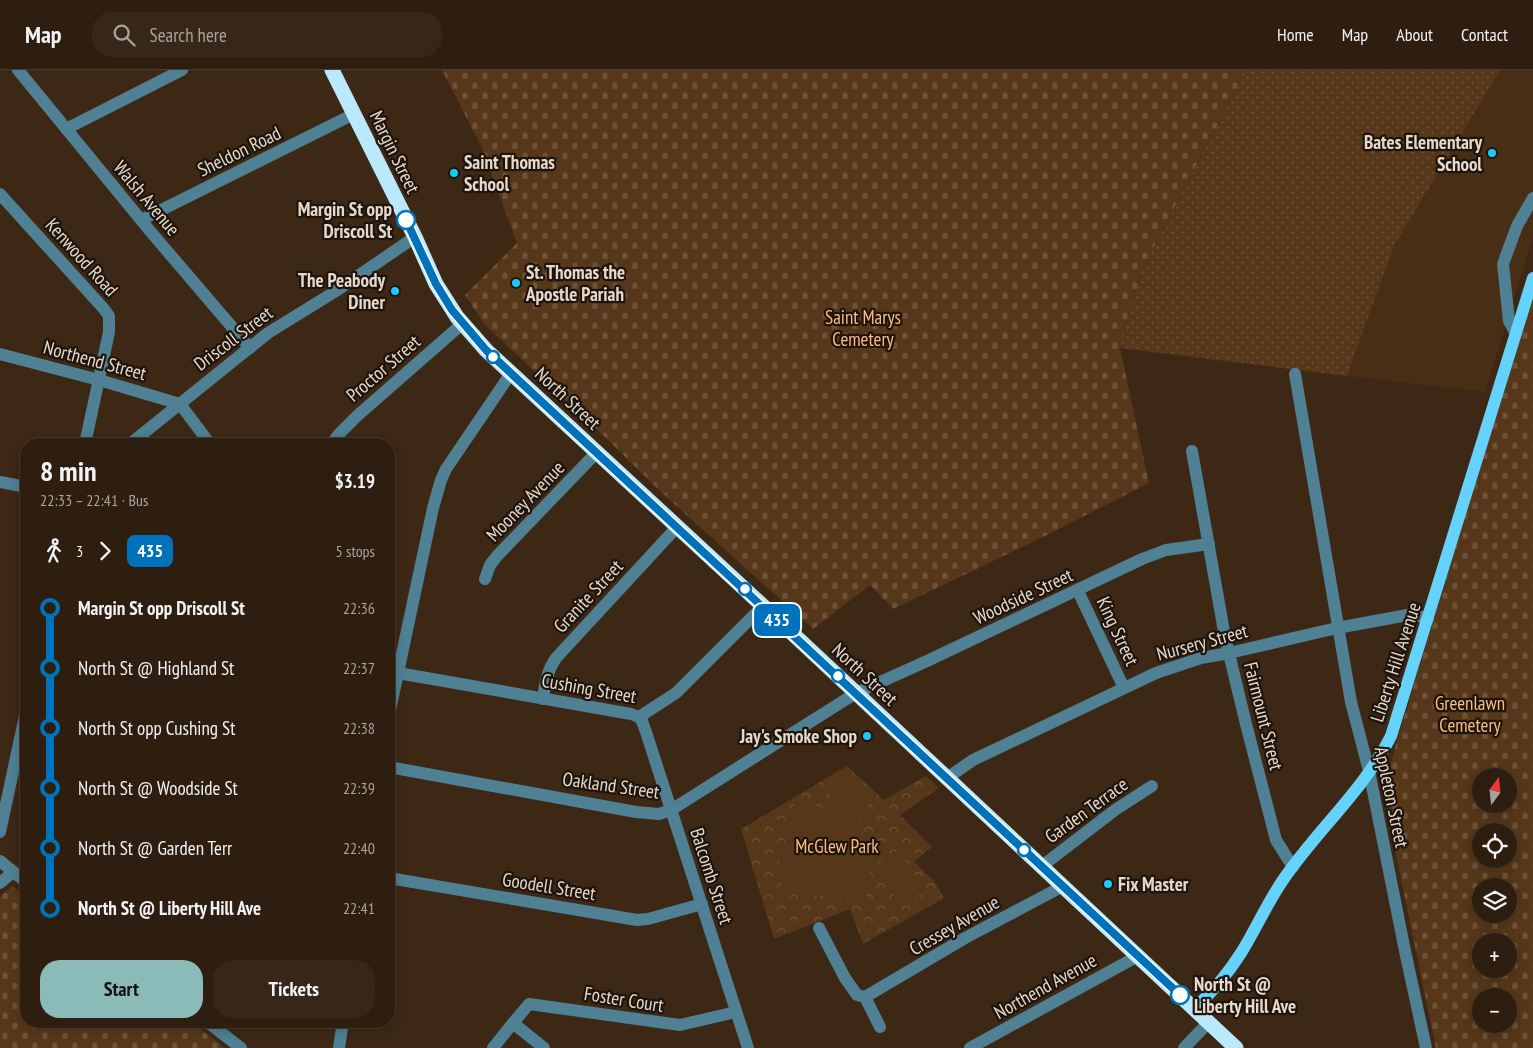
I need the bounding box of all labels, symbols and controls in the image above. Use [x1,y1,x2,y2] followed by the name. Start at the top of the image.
[92,12,442,57] search box
[25,19,62,50] text: Map
[110,21,138,49] icon: search
[150,23,227,47] text: Search here
[1277,23,1314,46] text: Home
[1342,23,1368,46] text: Map
[1396,23,1433,46] text: About
[1461,23,1508,46] text: Contact
[365,107,426,198] street label: Margin Street
[193,120,285,182] street label: Sheldon Road
[1364,130,1482,176] place label: Bates Elementary School
[1486,147,1498,159] marker: Bates Elementary School
[464,150,555,196] place label: Saint Thomas School
[109,156,185,240] street label: Walsh Avenue
[448,167,460,179] marker: Saint Thomas School
[298,197,393,243] place label: Margin St opp Driscoll St
[396,210,416,230] marker: Margin St opp Driscoll St
[41,213,123,301] street label: Kenwood Road
[525,260,625,306] place label: St. Thomas the Apostle Pariah
[298,268,385,314] place label: The Peabody Diner
[510,277,522,289] marker: St. Thomas the Apostle Pariah
[389,285,401,297] marker: The Peabody Diner
[189,300,278,375] street label: Driscoll Street
[825,305,901,351] park label: Saint Marys Cemetery
[341,329,425,407] street label: Proctor Street
[41,335,150,385] street label: Northend Street
[486,350,500,364] unlabelled marker
[530,362,606,435] street label: North Street
[40,452,97,489] text: 8 min
[481,456,569,546] street label: Mooney Avenue
[335,469,375,493] text: $3.19
[40,490,148,510] text: 22:33 – 22:41 · Bus
[40,537,68,565] icon: walk
[91,537,119,565] icon: forward
[137,539,163,562] text: 435
[76,541,83,561] text: 3
[335,541,375,561] text: 5 stops
[548,554,628,637] street label: Granite Street
[970,562,1077,629] street label: Woodside Street
[738,582,752,596] unlabelled marker
[1092,593,1145,670] street label: King Street
[78,596,245,620] text: Margin St opp Driscoll St
[343,598,375,618] text: 22:36
[1364,599,1426,725] street label: Liberty Hill Avenue
[748,604,806,636] line badge: 435
[764,608,790,631] text: 435
[1154,618,1251,666] street label: Nursery Street
[827,638,903,711] street label: North Street
[78,656,234,680] text: North St @ Highland St
[343,658,375,678] text: 22:37
[1239,659,1289,773] street label: Fairmount Street
[540,668,639,708] street label: Cushing Street
[831,669,845,683] unlabelled marker
[1435,691,1505,737] park label: Greenlawn Cemetery
[78,716,235,740] text: North St opp Cushing St
[343,718,375,738] text: 22:38
[739,724,858,748] place label: Jay's Smoke Shop
[861,730,873,742] marker: Jay's Smoke Shop
[1370,744,1415,851] street label: Appleton Street
[561,766,662,804] street label: Oakland Street
[1472,768,1518,812] north arrow
[1472,768,1517,1033] map controls
[1040,772,1132,848] street label: Garden Terrace
[78,776,238,800] text: North St @ Woodside St
[343,778,375,798] text: 22:39
[1472,823,1517,868] button: locate
[685,825,739,928] street label: Balcomb Street
[795,834,879,858] park label: McGlew Park
[78,836,232,860] text: North St @ Garden Terr
[343,838,375,858] text: 22:40
[1017,843,1031,857] unlabelled marker
[501,867,598,905] street label: Goodell Street
[1118,872,1189,896] place label: Fix Master
[1102,878,1114,890] marker: Fix Master
[1472,878,1517,923] button: layers
[905,890,1003,960] street label: Cressey Avenue
[78,896,261,920] text: North St @ Liberty Hill Ave
[343,898,375,918] text: 22:41
[1472,933,1517,978] button: +
[989,948,1101,1024] street label: Northend Avenue
[40,960,203,1018] button: Start
[213,960,375,1018] button: Tickets
[1194,972,1296,1018] place label: North St @ Liberty Hill Ave
[583,981,666,1017] street label: Foster Court
[1170,985,1190,1005] marker: North St @ Liberty Hill Ave
[1472,988,1517,1033] button: −

